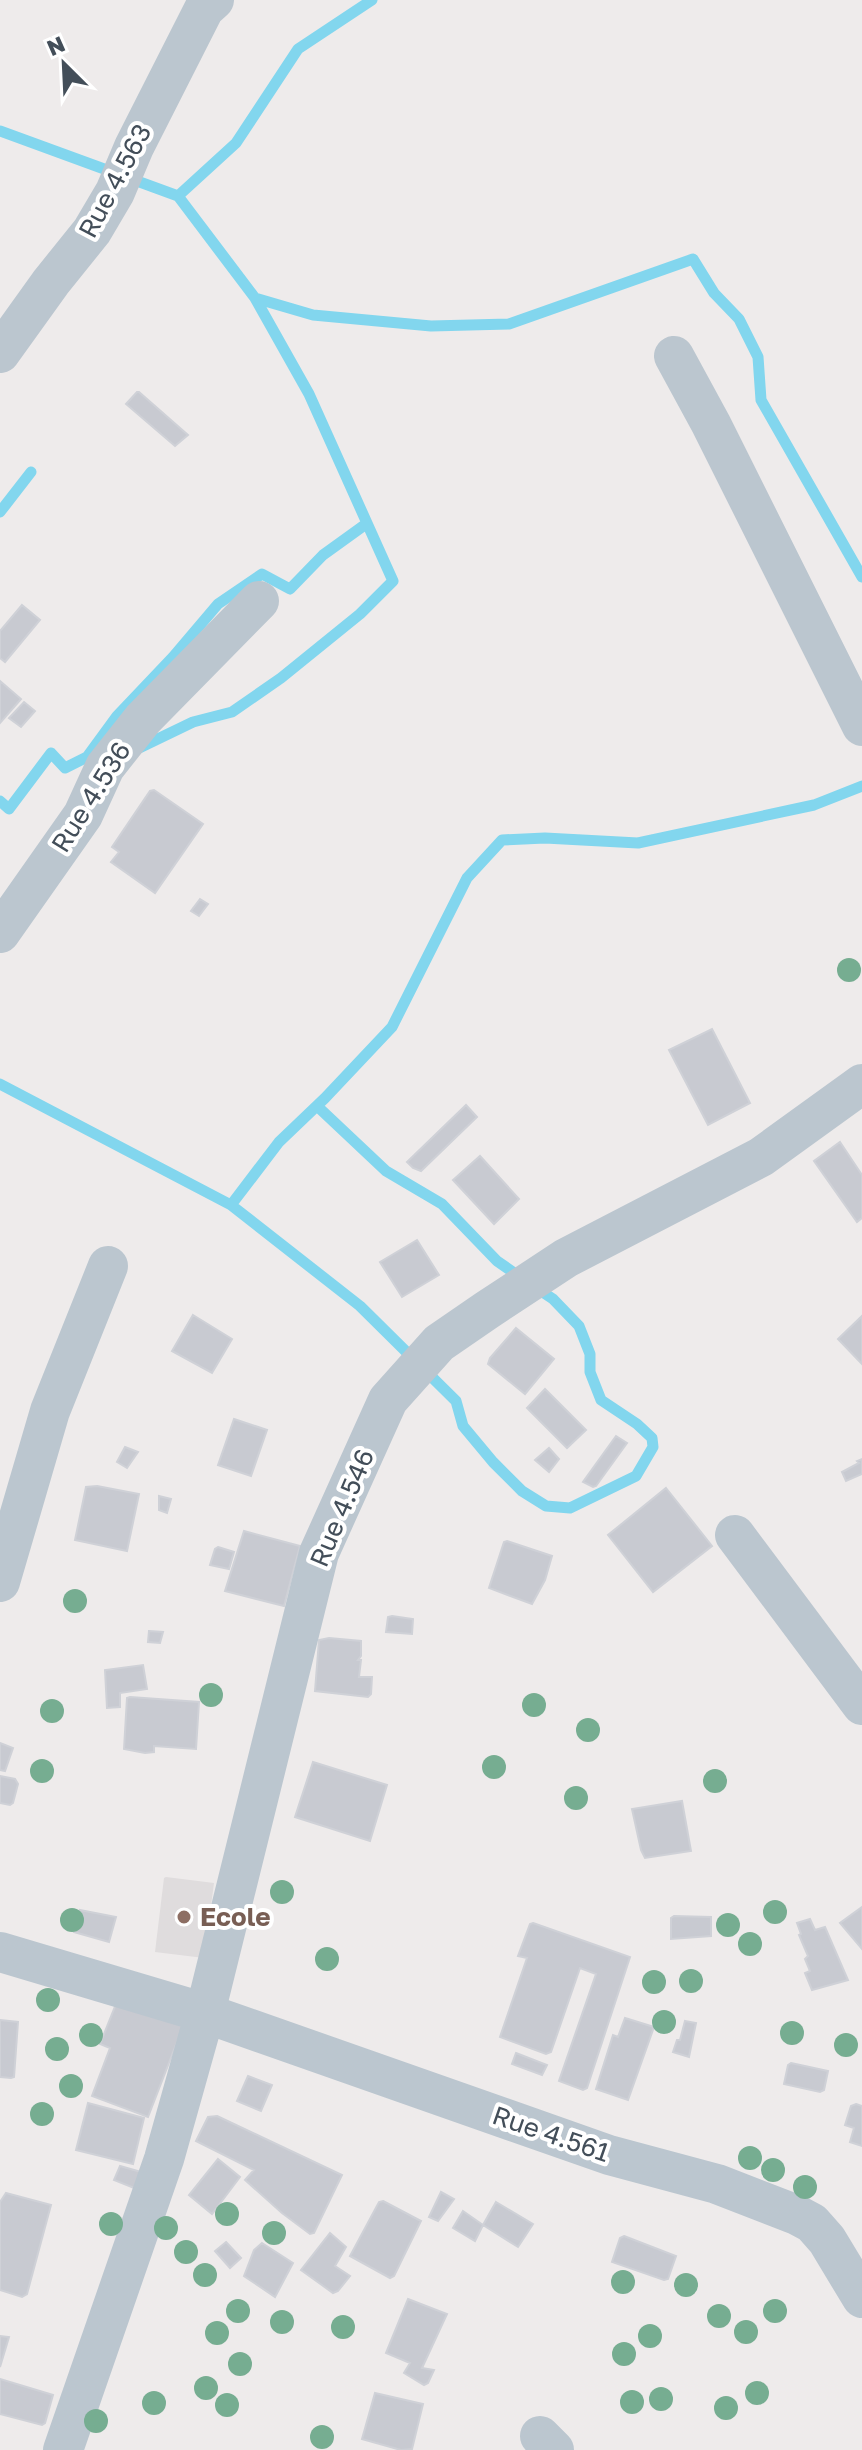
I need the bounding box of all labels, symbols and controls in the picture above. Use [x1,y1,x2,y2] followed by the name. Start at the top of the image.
[24,24,104,104] north arrow
[43,30,69,61] text: N
[72,119,157,243] street label: Rue 4.563
[45,736,137,858] street label: Rue 4.536
[303,1444,380,1571] street label: Rue 4.546
[200,1901,271,1932] place label: Ecole
[175,1908,193,1926] marker: Ecole
[489,2099,614,2168] street label: Rue 4.561

